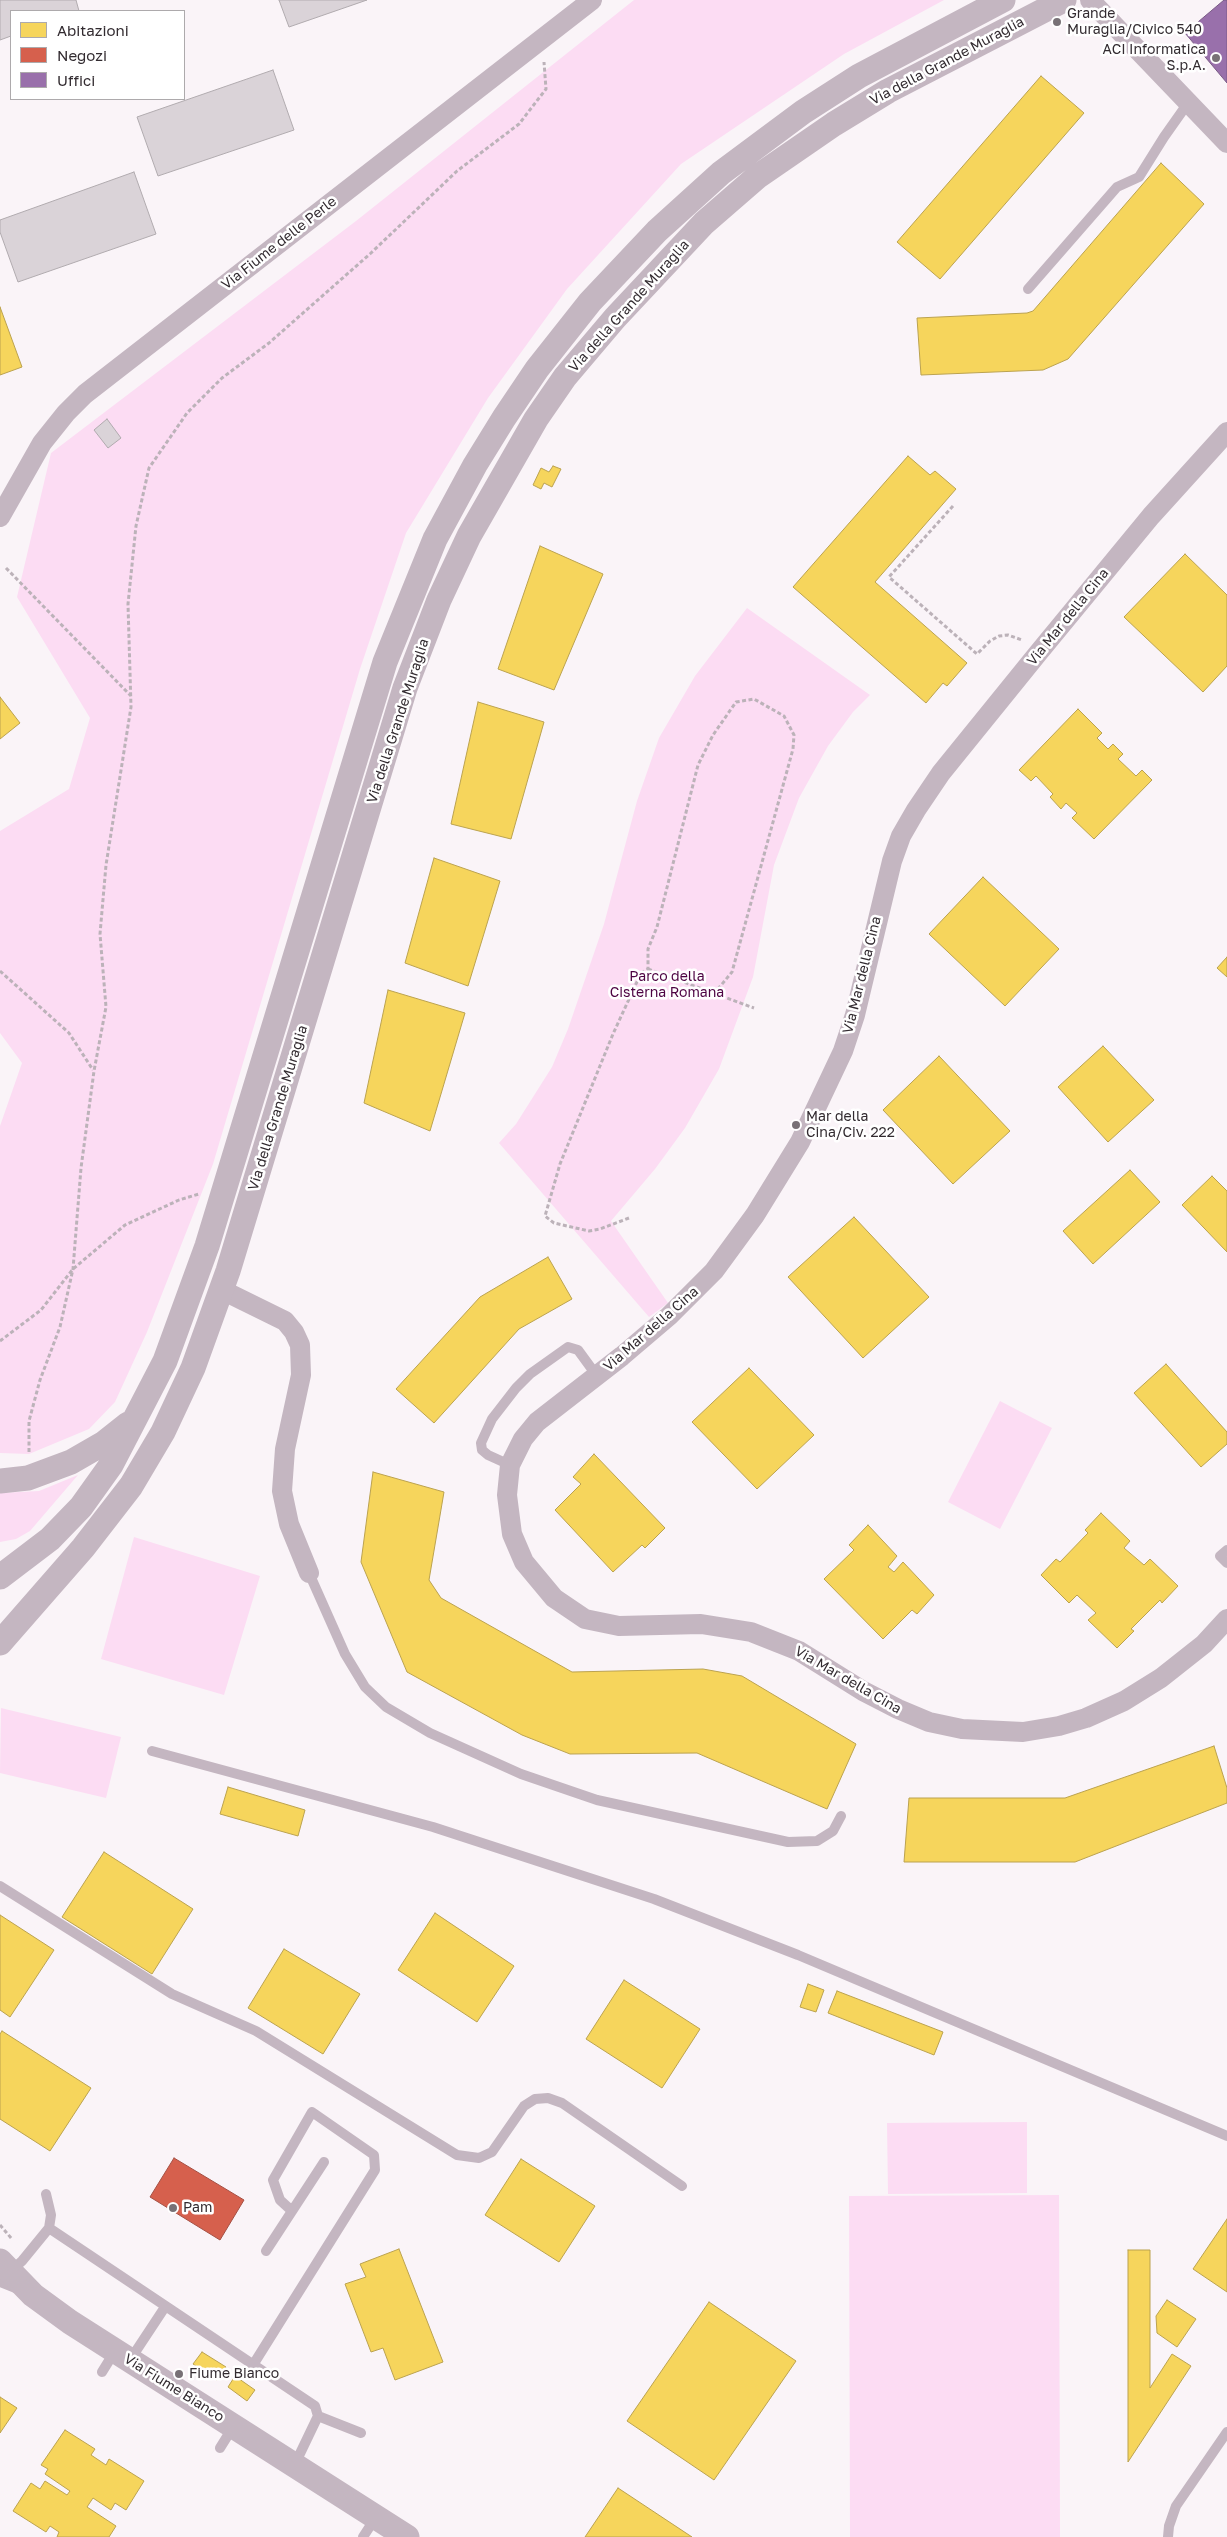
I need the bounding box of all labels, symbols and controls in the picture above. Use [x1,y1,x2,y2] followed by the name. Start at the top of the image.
[1067,6,1202,38] place label: Grande Muraglia/Civico 540
[10,10,185,100] legend
[867,13,1027,109] street label: Via della Grande Muraglia
[1051,16,1063,28] marker: Grande Muraglia/Civico 540
[57,21,129,39] text: Abitazioni
[1103,42,1206,74] place label: ACI Informatica S.p.A.
[57,46,107,64] text: Negozi
[1210,52,1222,64] marker: ACI Informatica S.p.A.
[57,71,95,89] text: Uffici
[218,193,340,293] street label: Via Fiume delle Perle
[565,236,693,376] street label: Via della Grande Muraglia
[1024,565,1112,669] street label: Via Mar della Cina
[363,637,433,805] street label: Via della Grande Muraglia
[839,915,885,1035] street label: Via Mar della Cina
[610,969,724,1002] park label: Parco della Cisterna Romana
[245,1023,311,1193] street label: Via della Grande Muraglia
[806,1109,895,1142] place label: Mar della Cina/Civ. 222
[790,1119,802,1131] marker: Mar della Cina/Civ. 222
[600,1283,702,1375] street label: Via Mar della Cina
[792,1643,904,1717] street label: Via Mar della Cina
[183,2200,212,2216] place label: Pam
[167,2202,179,2214] marker: Pam
[121,2350,227,2426] street label: Via Fiume Bianco
[189,2366,279,2382] place label: Fiume Bianco
[173,2368,185,2380] marker: Fiume Bianco

